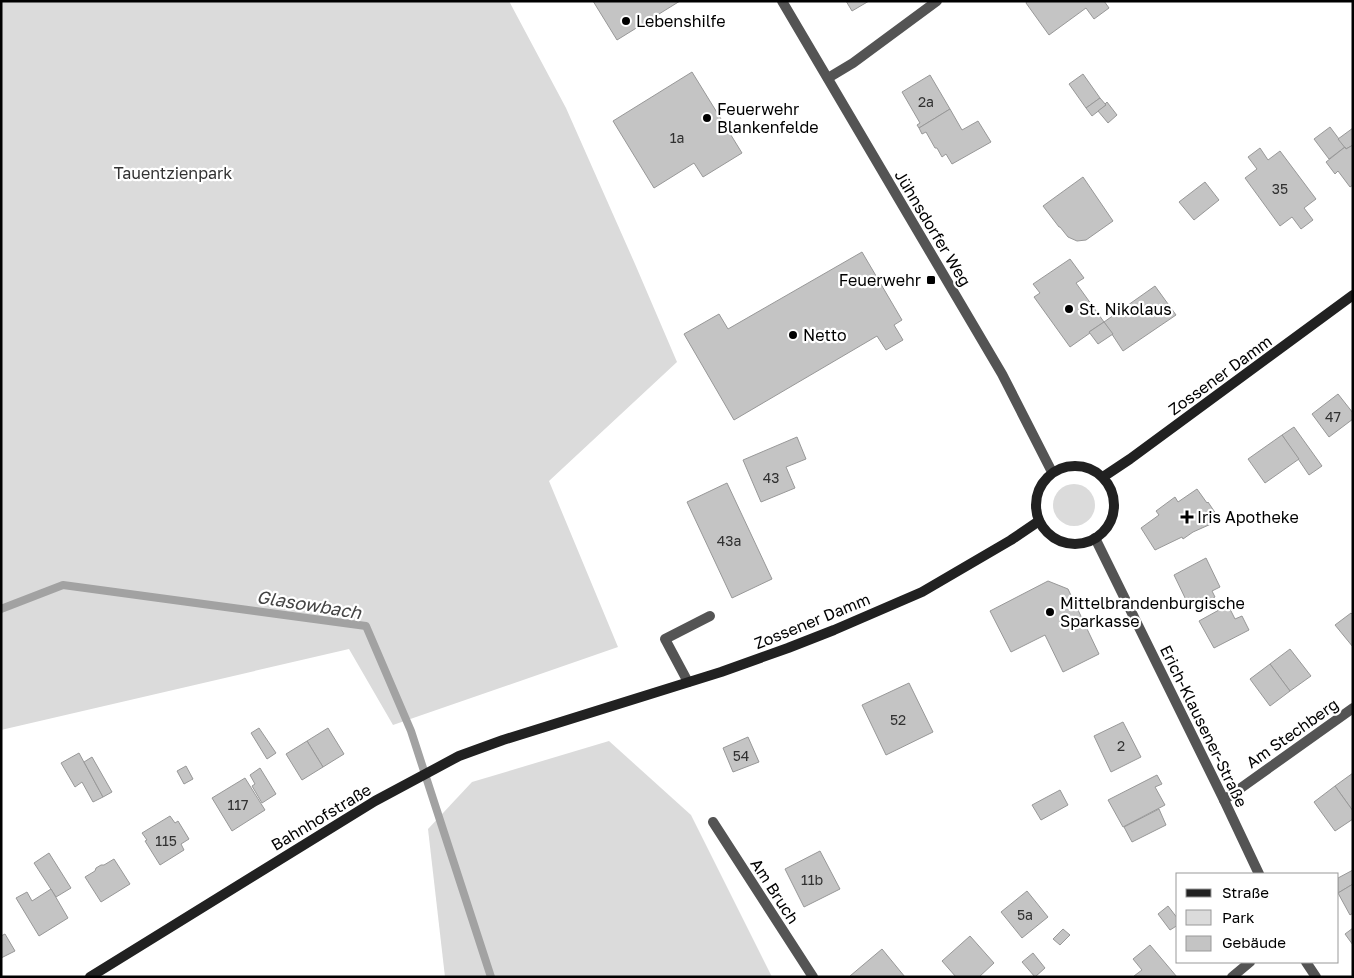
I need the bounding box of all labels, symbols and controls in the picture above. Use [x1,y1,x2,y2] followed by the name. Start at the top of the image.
[636,11,726,31] place label: Lebenshilfe
[620,15,632,27] marker: Lebenshilfe
[918,93,934,110] house number: 2a
[717,99,819,137] place label: Feuerwehr Blankenfelde
[701,112,713,124] marker: Feuerwehr Blankenfelde
[670,129,684,146] house number: 1a
[114,163,232,183] park label: Tauentzienpark
[890,166,976,290] street label: Jühnsdorfer Weg
[1272,180,1288,197] house number: 35
[839,270,921,290] place label: Feuerwehr
[925,274,937,286] marker: Feuerwehr
[1079,299,1172,319] place label: St. Nikolaus
[1063,303,1075,315] marker: St. Nikolaus
[803,325,847,345] place label: Netto
[787,329,799,341] marker: Netto
[1164,331,1276,419] street label: Zossener Damm
[1325,408,1341,425] house number: 47
[763,469,779,486] house number: 43
[1197,507,1299,527] place label: Iris Apotheke
[1181,511,1193,523] marker: Iris Apotheke
[717,532,741,549] house number: 43a
[255,585,364,623] water label: Glasowbach
[751,589,873,653] street label: Zossener Damm
[1060,593,1245,631] place label: Mittelbrandenburgische Sparkasse
[1044,606,1056,618] marker: Mittelbrandenburgische Sparkasse
[1156,642,1252,810] street label: Erich-Klausener-Straße
[1242,694,1342,772] street label: Am Stechberg
[890,711,906,728] house number: 52
[1117,737,1125,754] house number: 2
[733,747,749,764] house number: 54
[267,779,375,855] street label: Bahnhofstraße
[228,796,249,813] house number: 117
[155,832,177,849] house number: 115
[746,854,804,928] street label: Am Bruch
[801,871,823,888] house number: 11b
[1176,873,1339,963] legend
[1222,883,1269,901] text: Straße
[1017,906,1033,923] house number: 5a
[1222,908,1255,926] text: Park
[1222,933,1286,951] text: Gebäude

